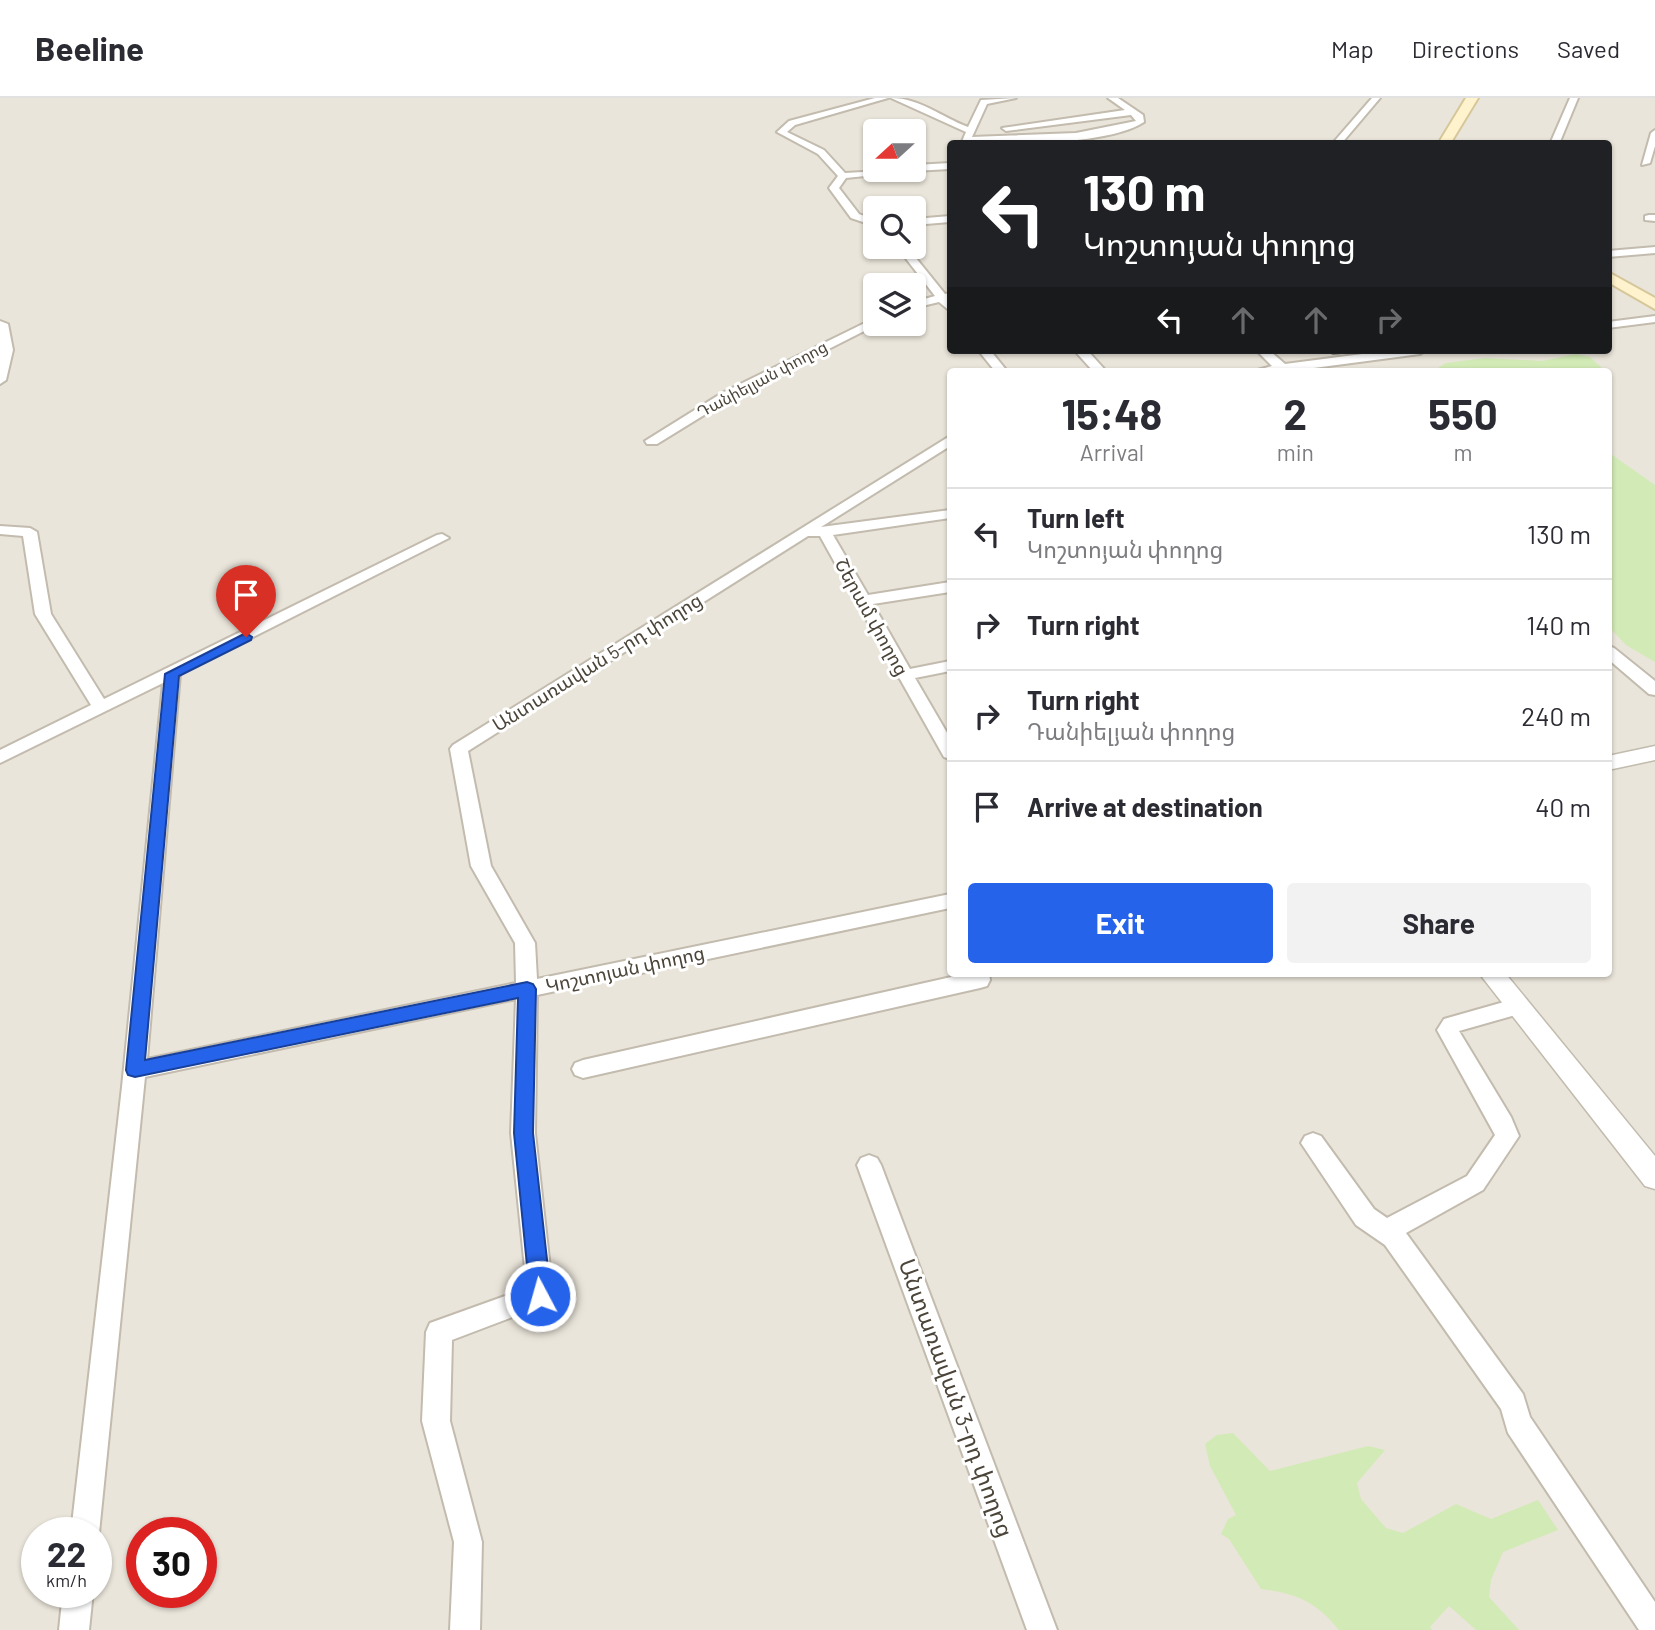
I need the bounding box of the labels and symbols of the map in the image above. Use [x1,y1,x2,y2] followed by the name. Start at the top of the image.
[863,119,926,182] north arrow
[693,336,831,422] street label: Դանիելյան փողոց
[830,554,914,680] street label: Շերամ փողոց
[216,565,276,637] pin
[488,587,706,737] street label: Անտառավան 5-րդ փողոց
[543,940,707,998] street label: Կոշտոյան փողոց
[893,1255,1020,1541] street label: Անտառավան 3-րդ փողոց
[503,1259,577,1333] position arrow
[126,1517,217,1608] speed limit sign: 30

